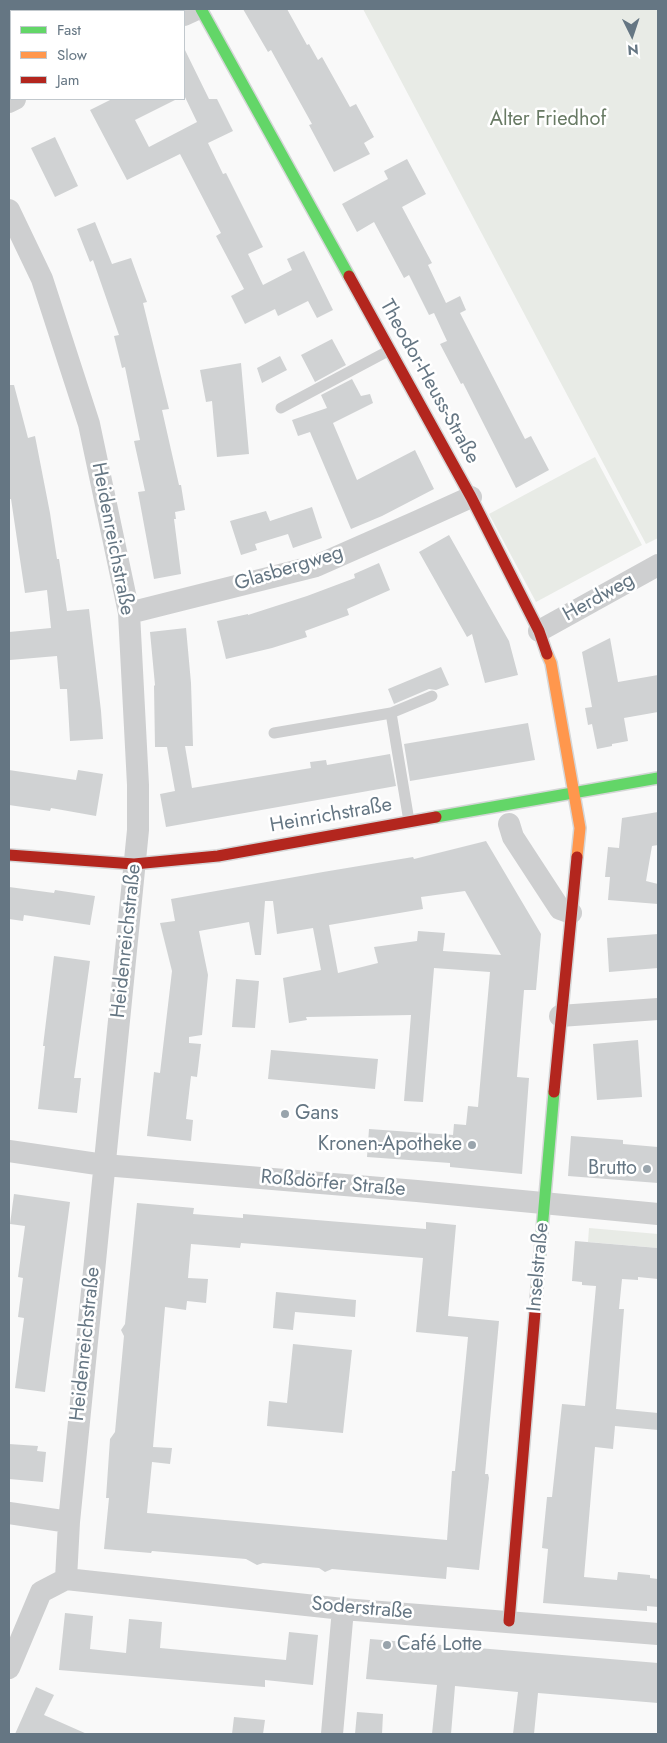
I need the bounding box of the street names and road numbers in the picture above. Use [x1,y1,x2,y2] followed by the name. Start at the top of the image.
[374,296,484,468] street label: Theodor-Heuss-Straße
[85,461,139,617] street label: Heidenreichstraße
[232,541,346,597] street label: Glasbergweg
[559,569,639,627] street label: Herdweg
[268,793,394,839] street label: Heinrichstraße
[107,863,147,1019] street label: Heidenreichstraße
[260,1166,406,1202] street label: Roßdörfer Straße
[523,1221,555,1313] street label: Inselstraße
[66,1266,106,1422] street label: Heidenreichstraße
[310,1593,414,1625] street label: Soderstraße

